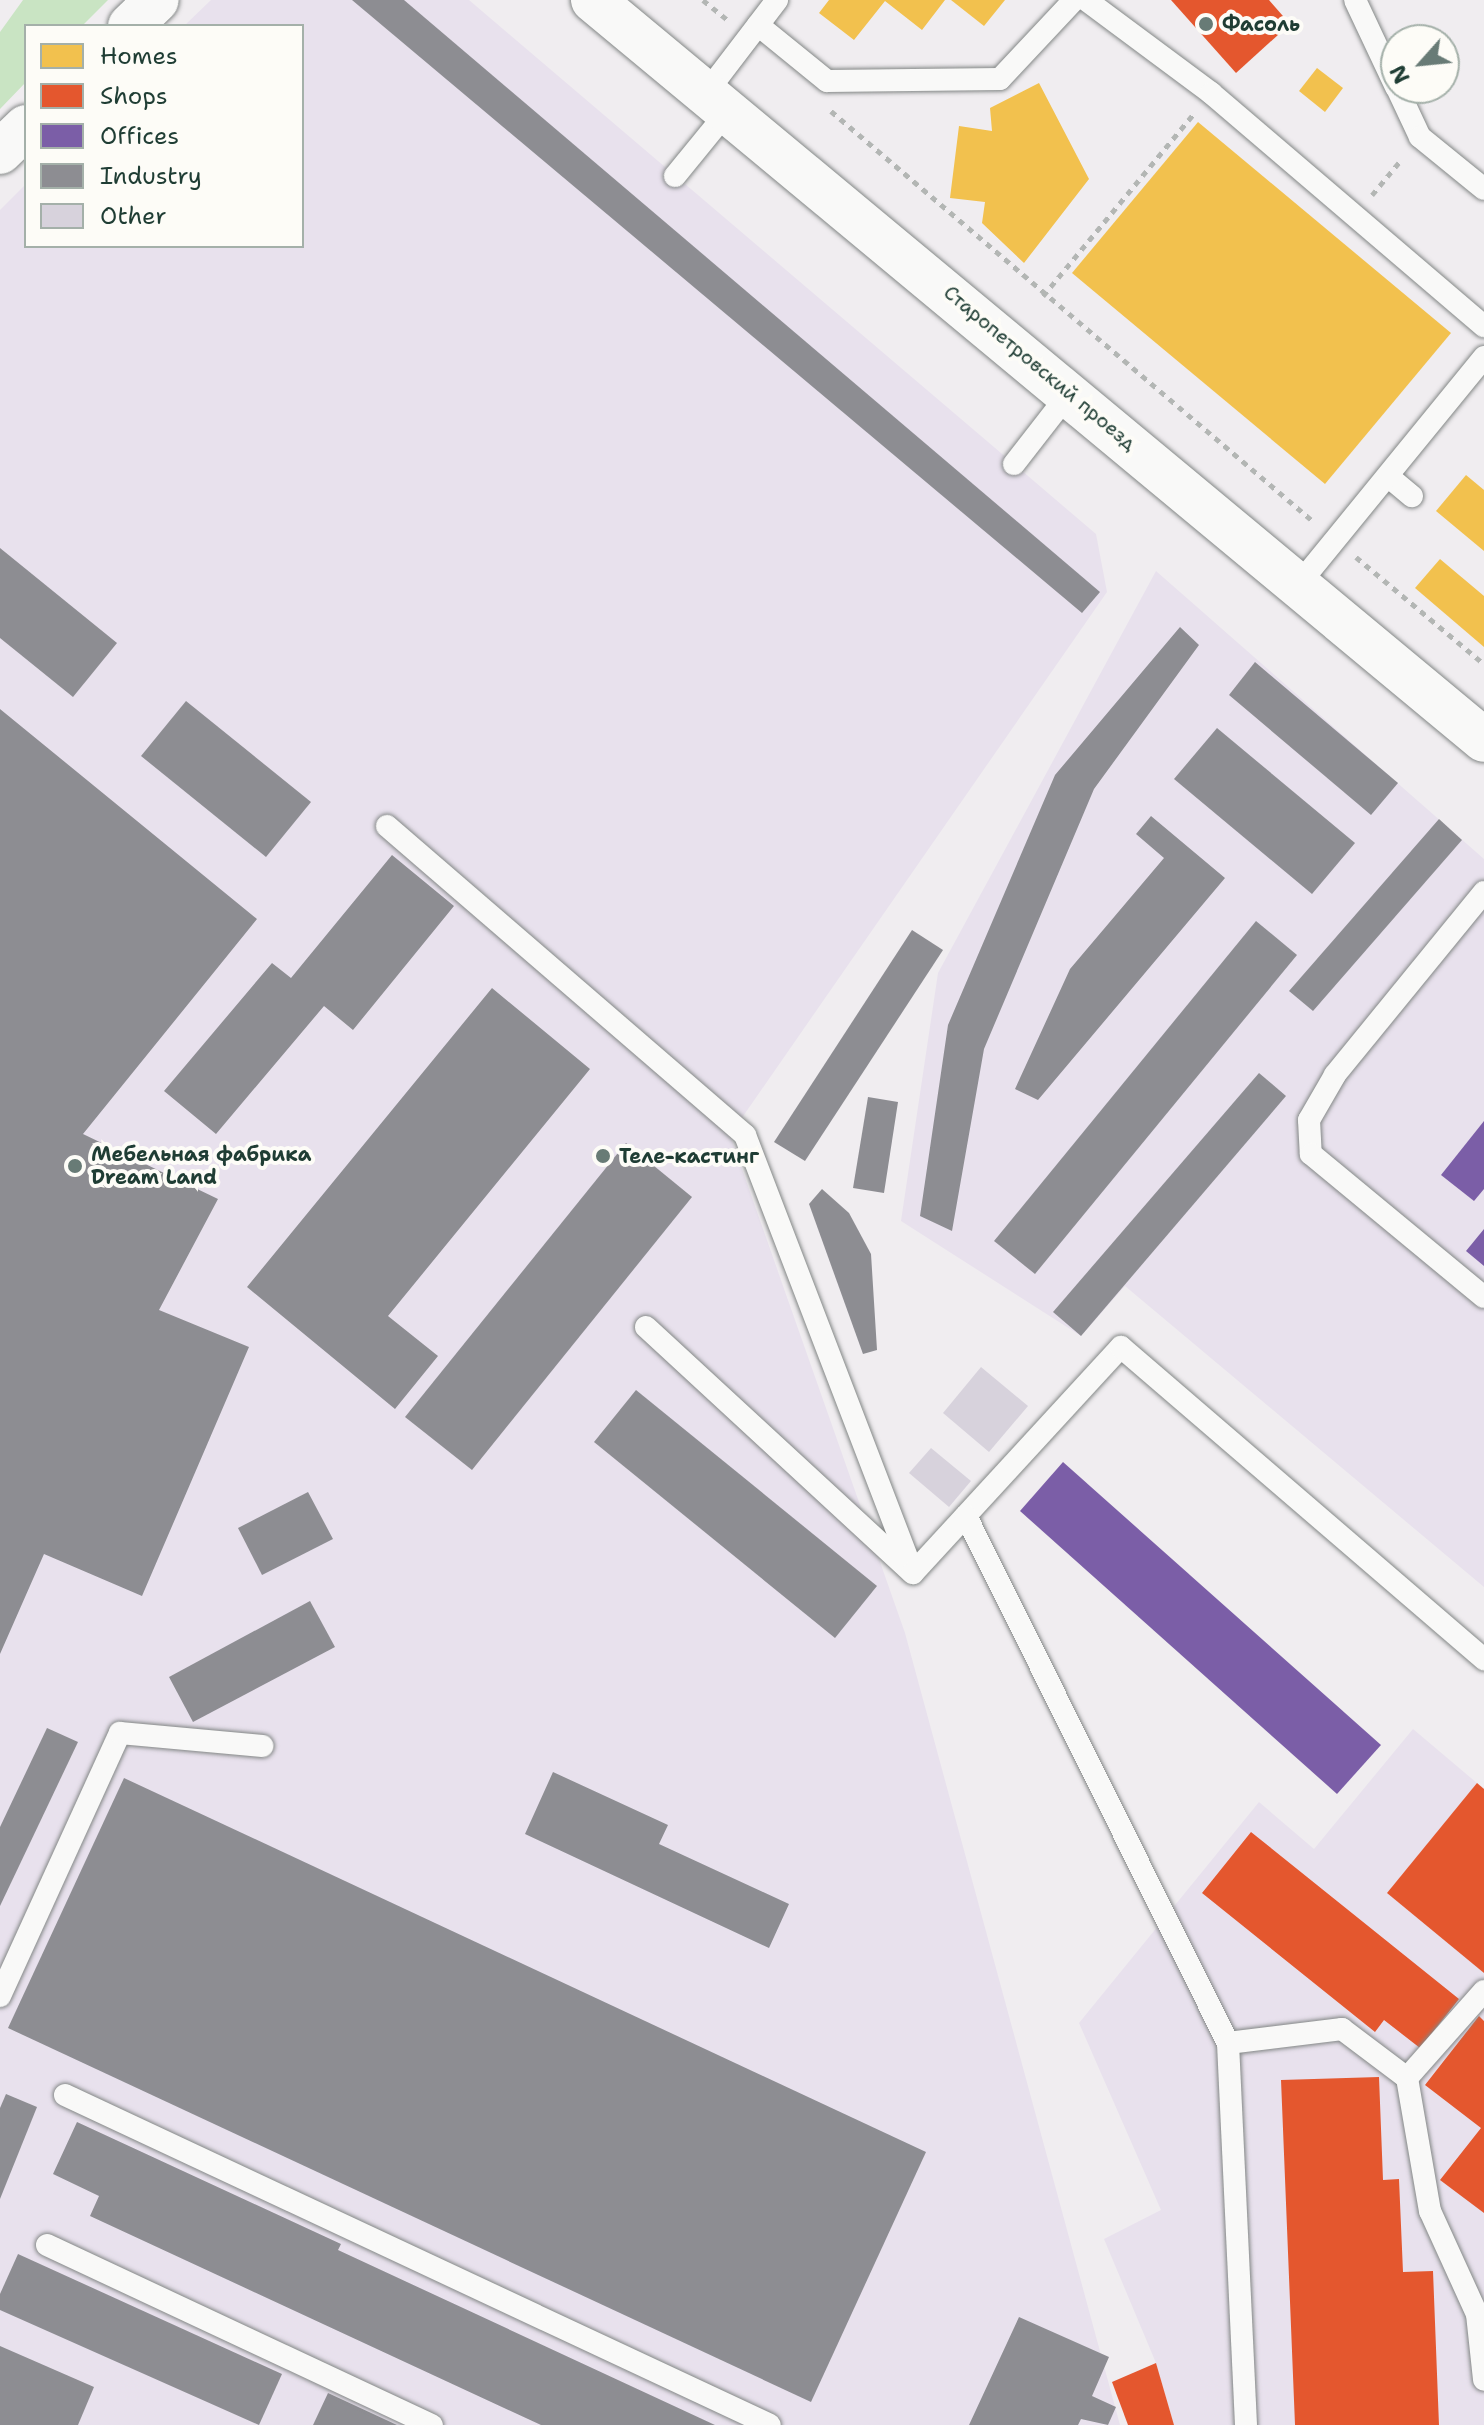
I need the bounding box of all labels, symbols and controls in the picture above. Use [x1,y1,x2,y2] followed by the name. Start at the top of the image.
[1222,12,1300,36] place label: Фасоль
[1197,15,1215,33] marker: Фасоль
[24,24,304,248] legend
[1380,24,1460,104] north arrow
[100,40,178,72] text: Homes
[1383,60,1417,89] text: N
[100,80,168,112] text: Shops
[100,120,179,152] text: Offices
[100,160,202,192] text: Industry
[100,200,167,232] text: Other
[939,280,1141,456] street label: Старопетровский проезд
[91,1142,311,1189] place label: Мебельная фабрика Dream Land
[619,1144,759,1168] place label: Теле-кастинг
[594,1147,612,1165] marker: Теле-кастинг
[66,1157,84,1175] marker: Мебельная фабрика Dream Land

